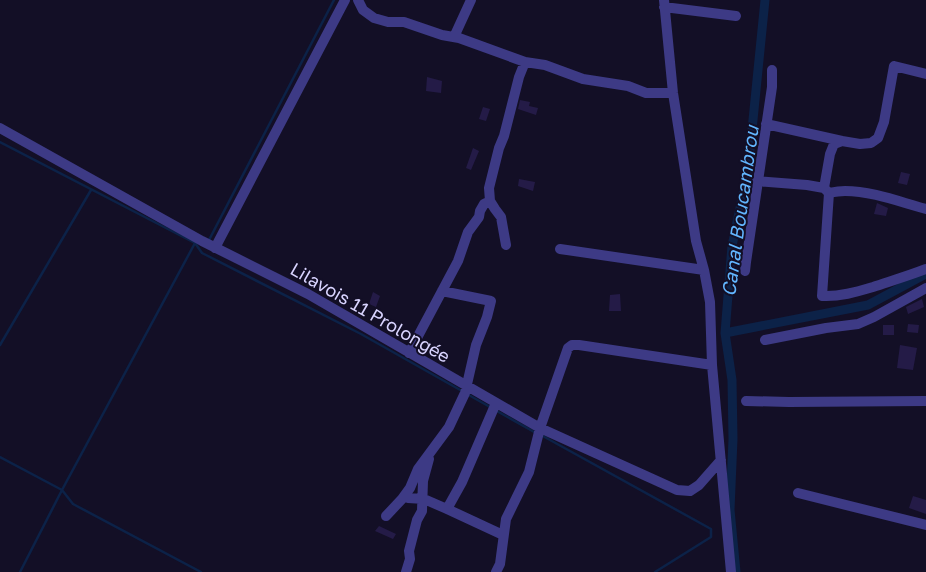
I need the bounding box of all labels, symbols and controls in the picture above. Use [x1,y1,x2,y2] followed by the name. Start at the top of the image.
[716,123,763,298] water label: Canal Boucambrou
[287,257,454,367] street label: Lilavois 11 Prolongée

